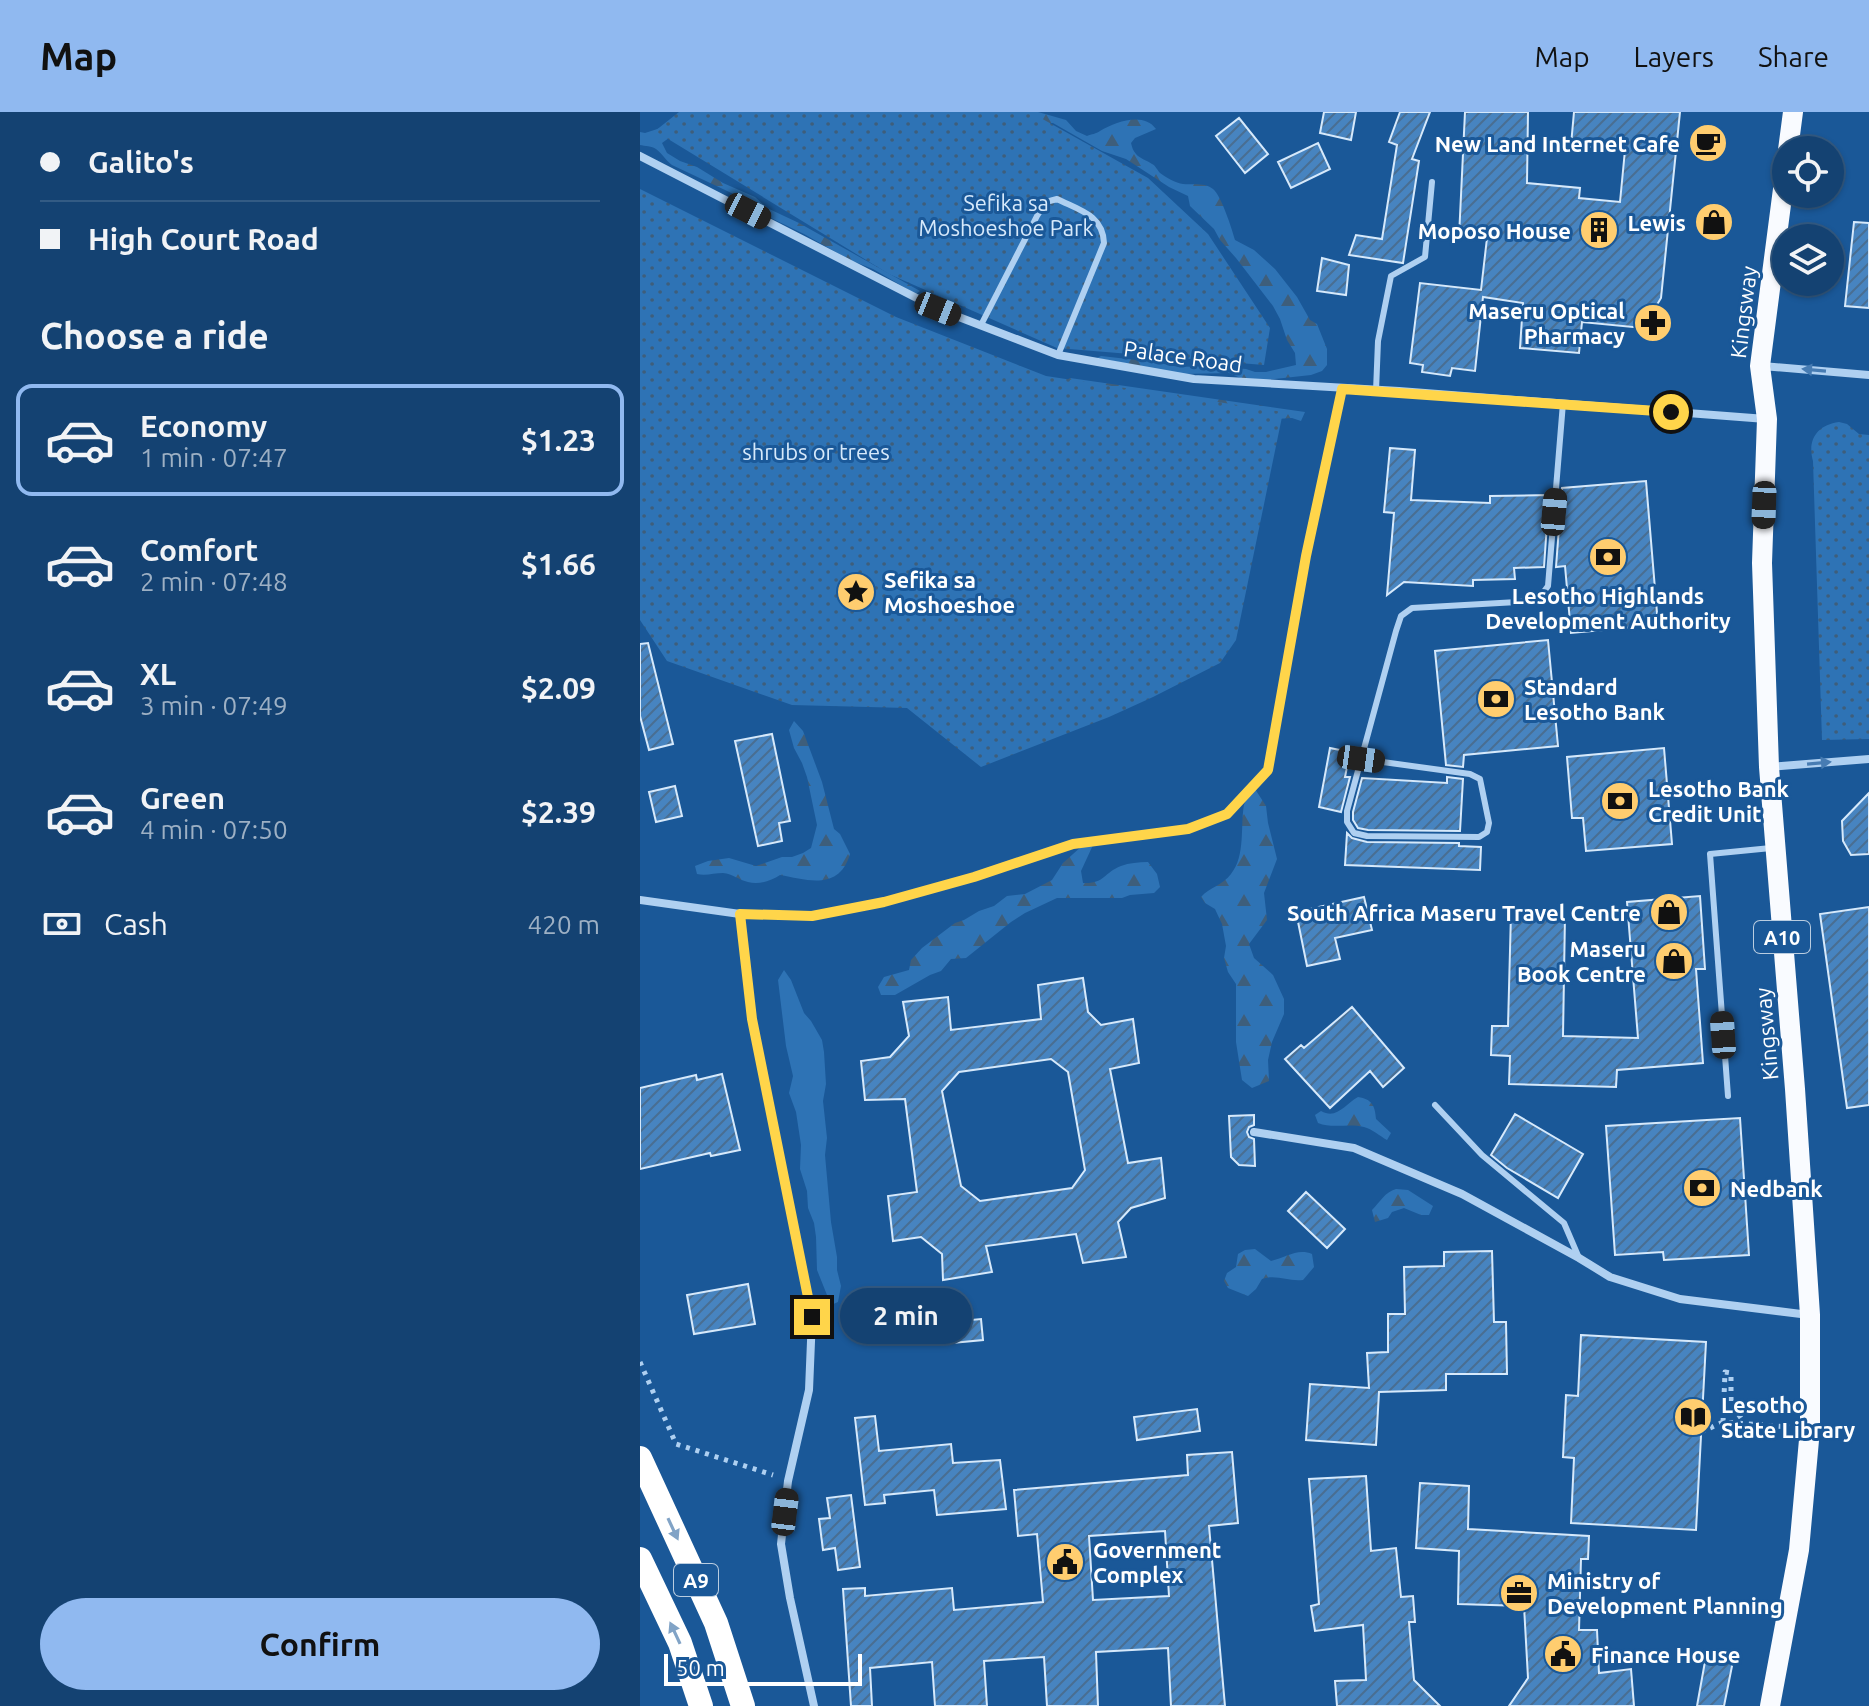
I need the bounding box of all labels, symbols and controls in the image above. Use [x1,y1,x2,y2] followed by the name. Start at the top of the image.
[40,35,117,77] text: Map
[1534,41,1590,72] text: Map
[1634,41,1714,72] text: Layers
[1758,41,1829,72] text: Share
[1687,122,1729,164] cafe icon: New Land Internet Cafe
[1435,131,1680,156] place label: New Land Internet Cafe
[1772,136,1844,296] map controls
[1772,136,1844,208] button: locate
[88,145,194,179] text: Galito's
[721,189,775,233] car
[919,190,1094,240] park label: Sefika sa Moshoeshoe Park
[1693,201,1735,243] shop icon: Lewis
[1578,209,1620,251] building icon: Moposo House
[1628,210,1686,235] place label: Lewis
[1418,218,1571,243] place label: Moposo House
[88,222,319,256] text: High Court Road
[1772,224,1844,296] button: layers
[1725,264,1761,360] street label: Kingsway
[911,289,965,329] car
[1468,298,1625,348] place label: Maseru Optical Pharmacy
[1632,302,1674,344] pharmacy icon: Maseru Optical Pharmacy
[40,315,269,356] text: Choose a ride
[1122,335,1244,377] street label: Palace Road
[1801,363,1826,376] one-way arrow
[1653,394,1689,430] route start
[44,404,116,476] icon: car
[140,409,267,443] text: Economy
[521,423,596,457] text: $1.23
[742,439,890,464] park label: shrubs or trees
[140,443,288,472] text: 1 min · 07:47
[1751,481,1777,529] car
[1540,487,1568,537] car
[44,528,116,600] icon: car
[140,533,258,567] text: Comfort
[1587,536,1629,578] bank icon: Lesotho Highlands Development Authority
[521,547,596,581] text: $1.66
[140,567,288,596] text: 2 min · 07:48
[884,567,1015,617] place label: Sefika sa Moshoeshoe
[835,571,877,613] place icon: Sefika sa Moshoeshoe
[1485,583,1731,633] place label: Lesotho Highlands Development Authority
[44,652,116,724] icon: car
[140,657,176,691] text: XL
[521,671,596,705] text: $2.09
[1524,674,1666,724] place label: Standard Lesotho Bank
[1475,678,1517,720] bank icon: Standard Lesotho Bank
[140,691,288,720] text: 3 min · 07:49
[1336,744,1386,774] car
[1807,756,1832,769] one-way arrow
[44,776,116,848] icon: car
[1648,776,1790,826] place label: Lesotho Bank Credit Unit
[1599,780,1641,822] bank icon: Lesotho Bank Credit Unit
[140,781,225,815] text: Green
[521,795,596,829] text: $2.39
[140,815,288,844] text: 4 min · 07:50
[1648,891,1690,933] shop icon: South Africa Maseru Travel Centre
[1287,900,1641,925] place label: South Africa Maseru Travel Centre
[40,902,84,946] icon: cash
[104,907,168,941] text: Cash
[528,910,600,939] text: 420 m
[1754,921,1810,953] road number: A10
[1517,936,1646,986] place label: Maseru Book Centre
[1653,940,1695,982] shop icon: Maseru Book Centre
[1749,986,1783,1081] street label: Kingsway
[1709,1010,1737,1060] car
[1681,1167,1723,1209] bank icon: Nedbank
[1730,1176,1823,1201] place label: Nedbank
[840,1289,972,1345] callout: 2 min
[794,1299,830,1335] route end
[873,1301,939,1330] text: 2 min
[1721,1392,1855,1442] place label: Lesotho State Library
[1672,1396,1714,1438] library icon: Lesotho State Library
[770,1487,800,1537] car
[666,1517,680,1540] one-way arrow
[1093,1537,1221,1587] place label: Government Complex
[1044,1541,1086,1583] public building icon: Government Complex
[674,1564,718,1596] road number: A9
[1547,1568,1783,1618] place label: Ministry of Development Planning
[1498,1572,1540,1614] office icon: Ministry of Development Planning
[40,1598,600,1690] button: Confirm
[668,1621,682,1644] one-way arrow
[1542,1633,1584,1675] public building icon: Finance House
[1591,1642,1741,1667] place label: Finance House
[664,1650,862,1686] scale bar
[676,1655,725,1680] text: 50 m

